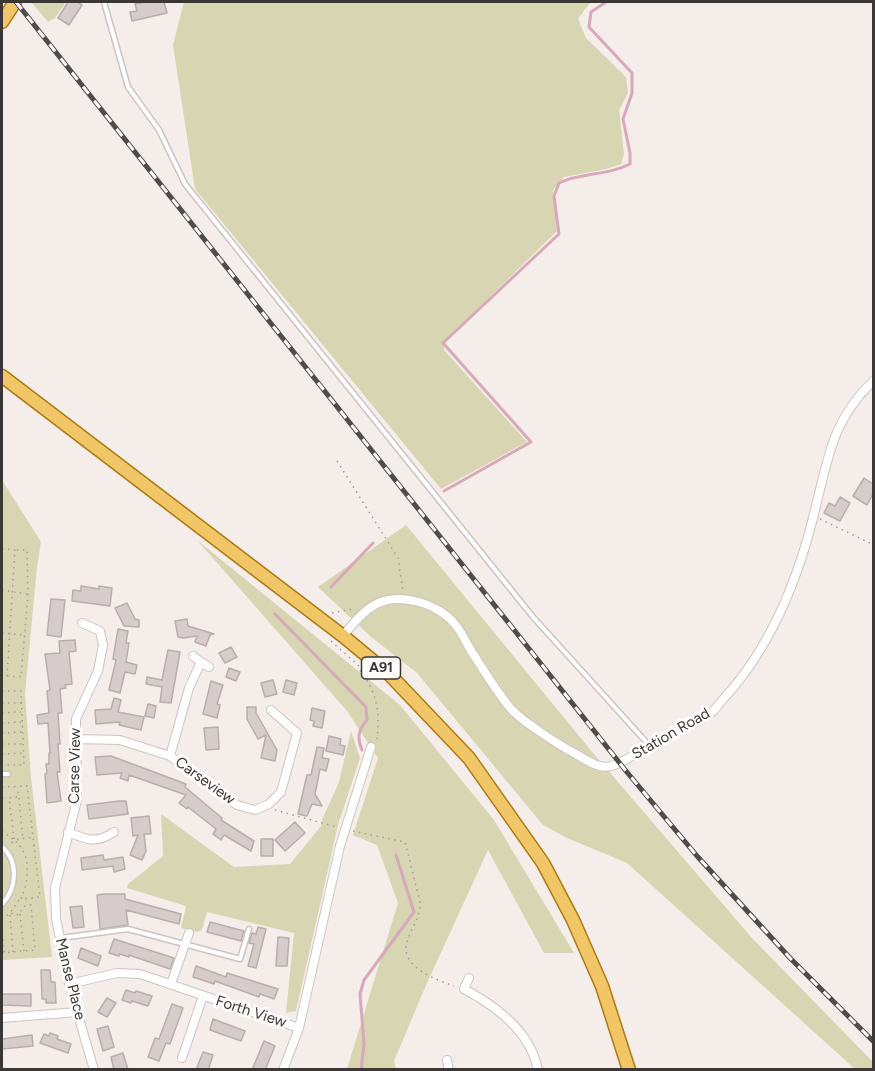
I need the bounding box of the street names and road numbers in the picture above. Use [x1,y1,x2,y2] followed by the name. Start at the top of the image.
[362,657,400,679] road number: A91
[629,704,713,764] street label: Station Road
[65,728,85,804] street label: Carse View
[172,753,238,809] street label: Carseview
[51,936,89,1022] street label: Manse Place
[213,992,289,1032] street label: Forth View

